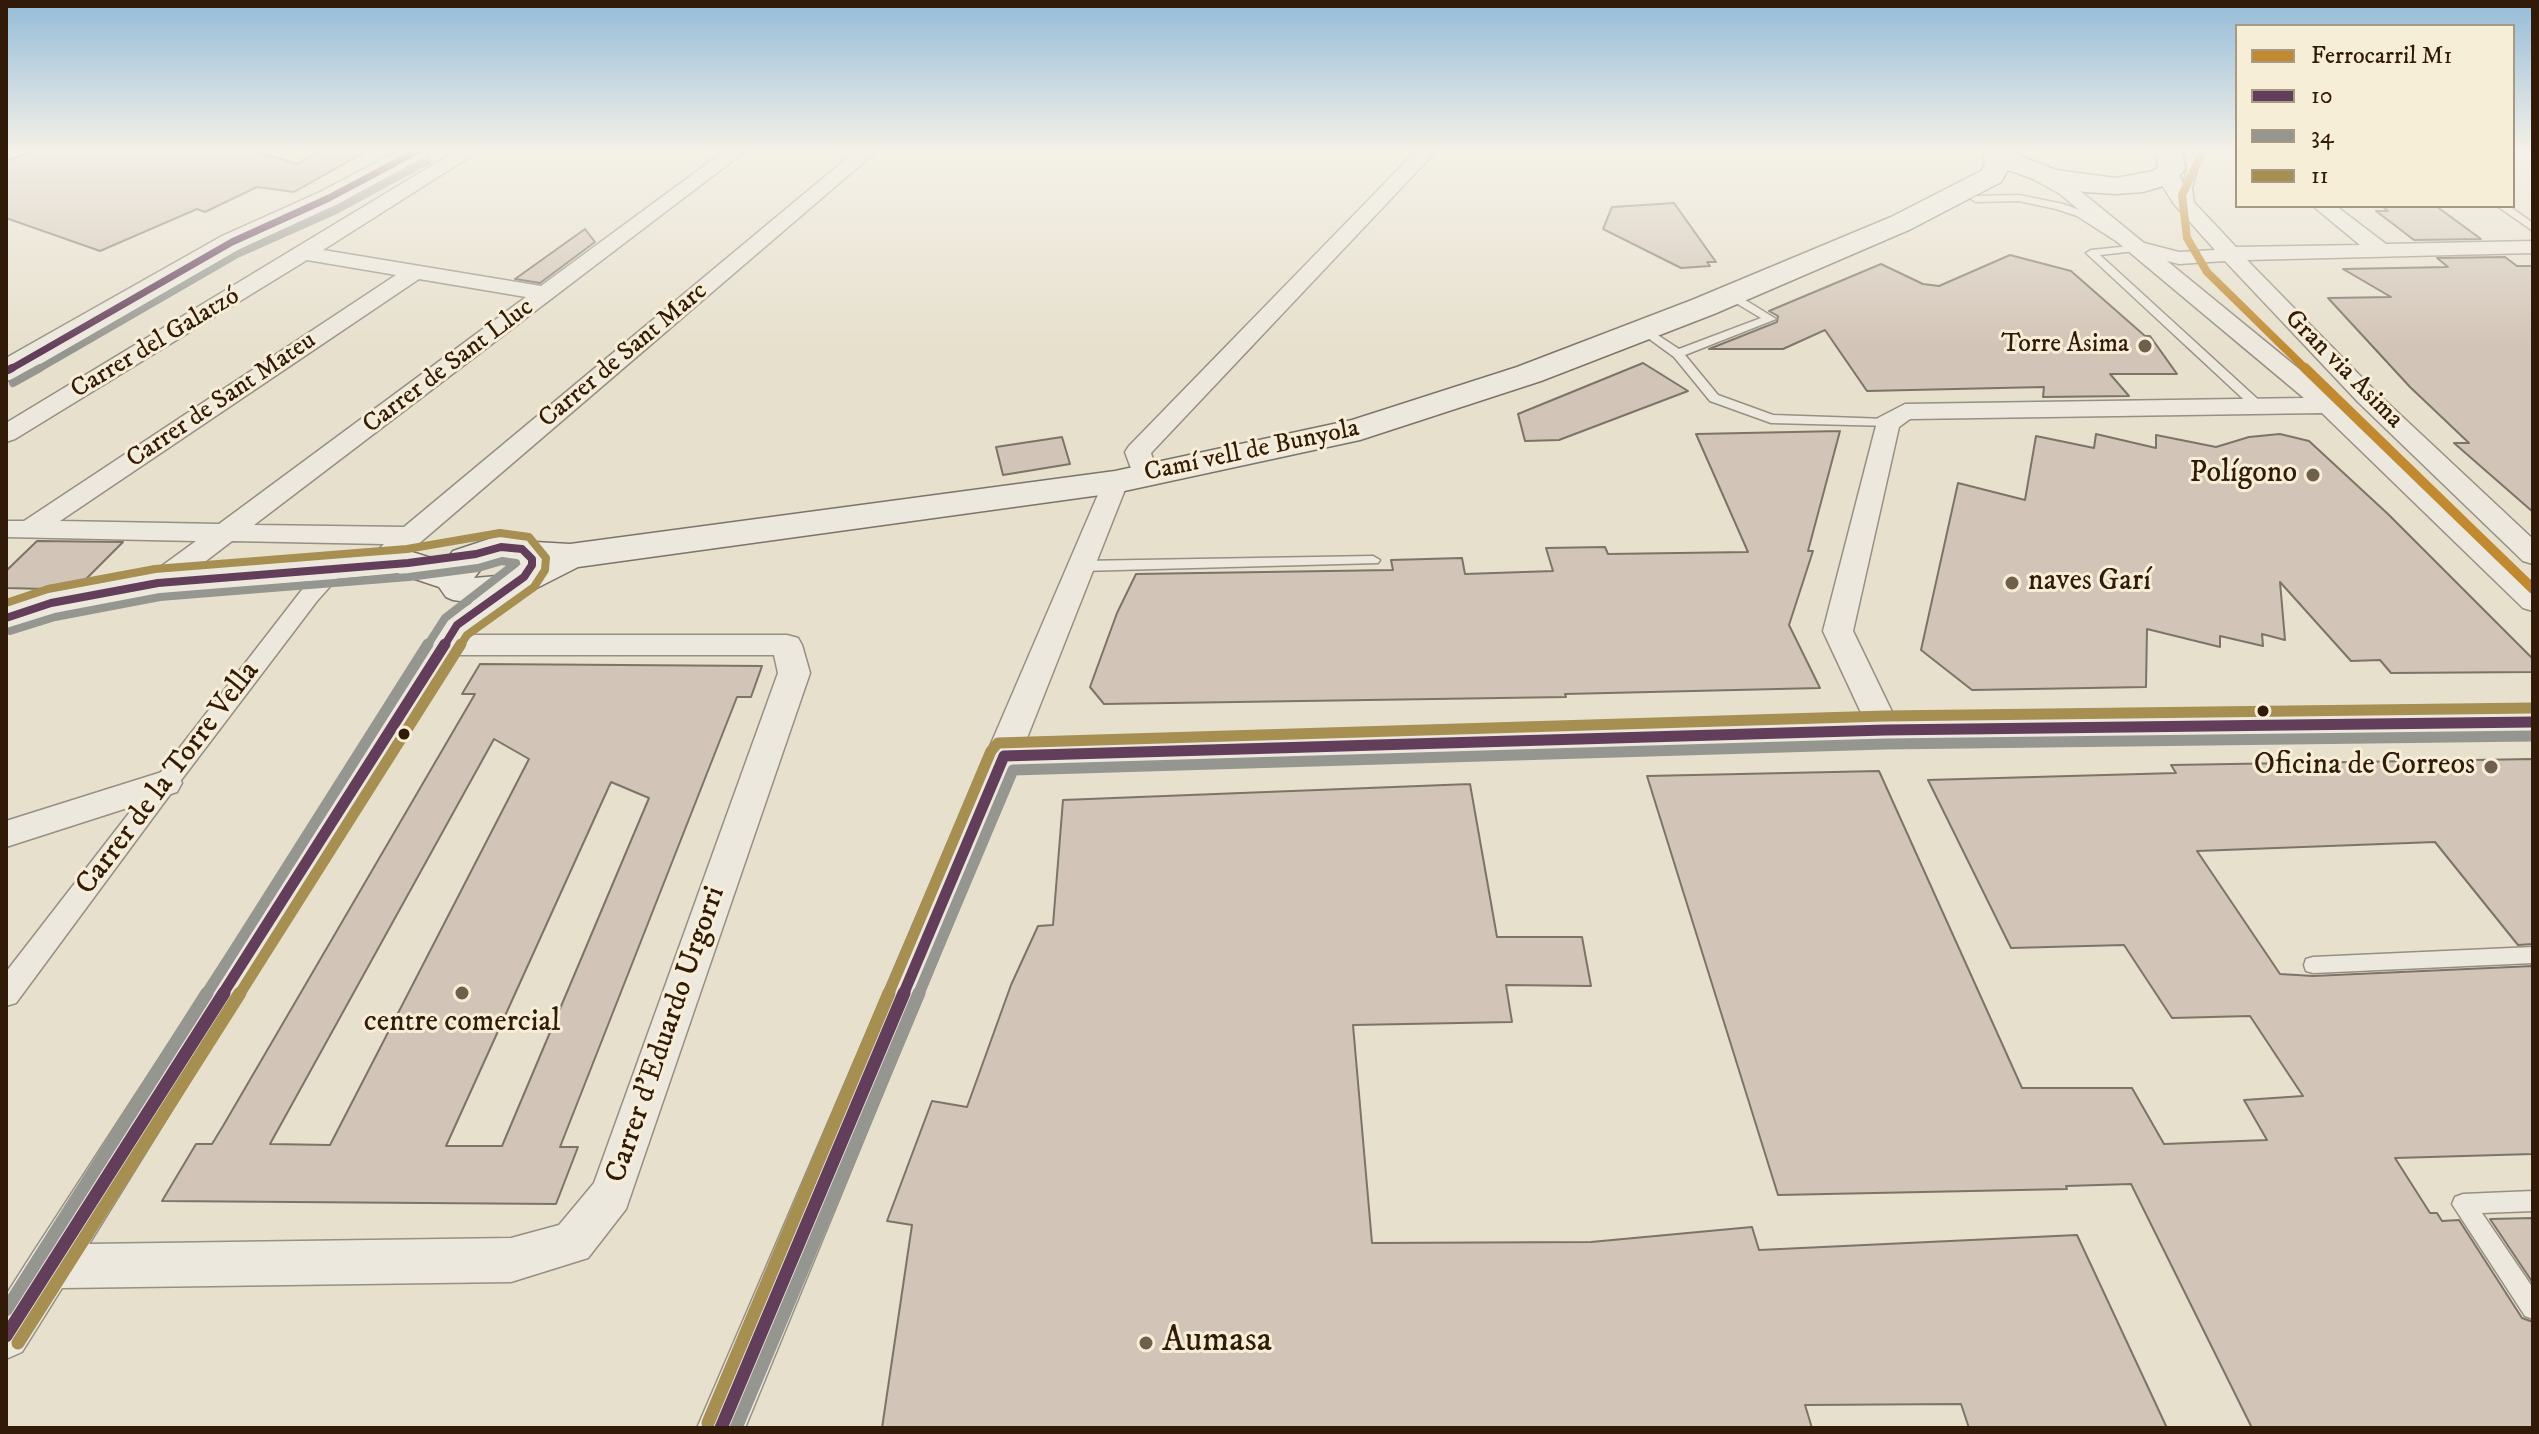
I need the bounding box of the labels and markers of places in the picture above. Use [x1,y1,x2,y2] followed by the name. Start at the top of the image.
[2001,330,2129,362] place label: Torre Asima
[2136,337,2154,355] marker: Torre Asima
[2190,457,2297,493] place label: Polígono
[2304,466,2322,484] marker: Polígono
[2028,565,2151,601] place label: naves Garí
[2003,574,2021,592] marker: naves Garí
[2255,703,2271,719] unlabelled marker
[396,726,412,742] unlabelled marker
[2254,749,2475,785] place label: Oficina de Correos
[2482,758,2500,776] marker: Oficina de Correos
[453,984,471,1002] marker: centre comercial
[364,1006,560,1042] place label: centre comercial
[1162,1321,1272,1365] place label: Aumasa
[1137,1334,1155,1352] marker: Aumasa

